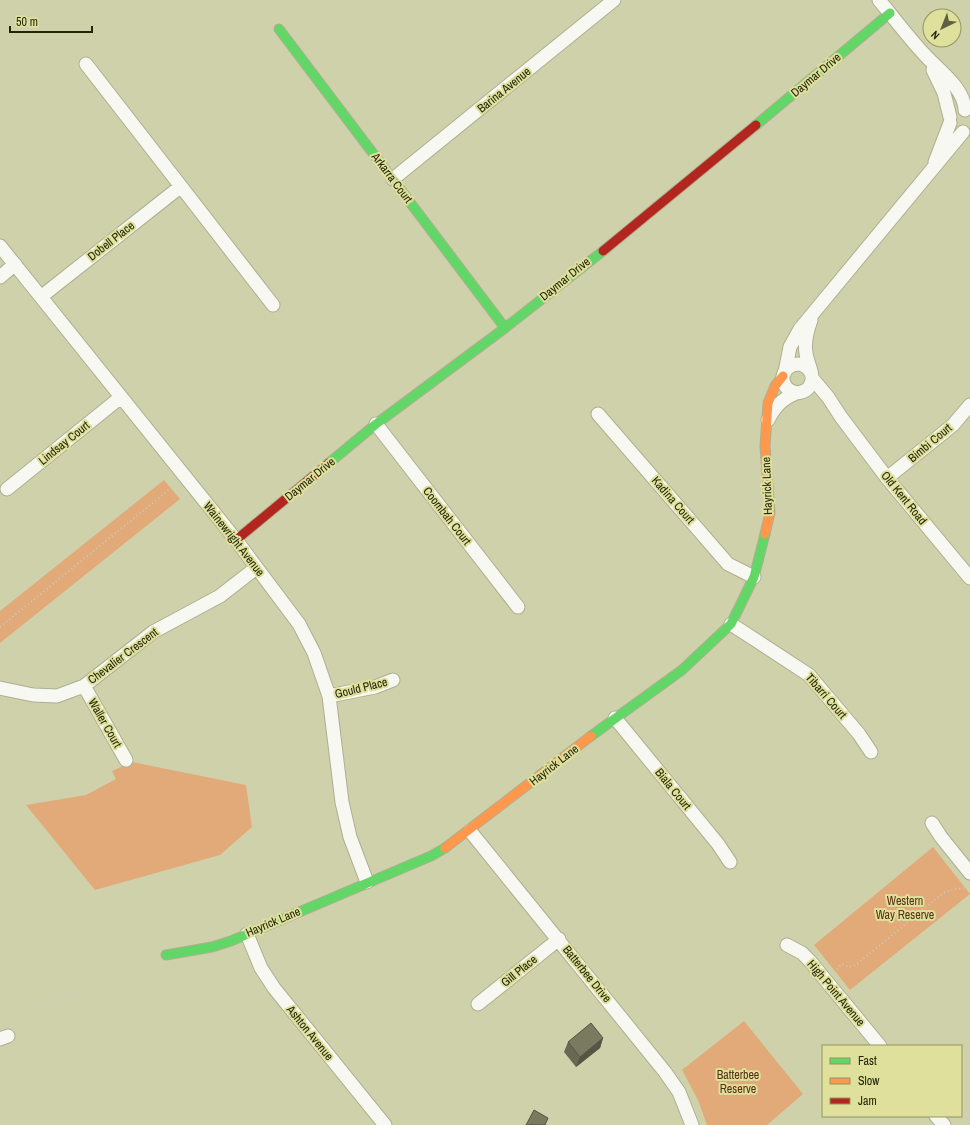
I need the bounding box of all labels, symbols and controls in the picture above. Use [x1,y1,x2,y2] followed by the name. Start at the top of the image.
[10,8,92,34] scale bar
[922,8,962,48] north arrow
[16,14,38,30] text: 50 m
[928,28,942,43] text: N
[788,49,844,101] street label: Daymar Drive
[474,64,534,116] street label: Barina Avenue
[367,149,416,207] street label: Arkarra Court
[84,218,138,264] street label: Dobell Place
[536,254,594,304] street label: Daymar Drive
[35,417,93,468] street label: Lindsay Court
[905,420,955,466] street label: Bimbi Court
[281,454,339,504] street label: Daymar Drive
[758,457,776,515] street label: Hayrick Lane
[877,468,931,528] street label: Old Kent Road
[648,473,698,527] street label: Kadina Court
[419,484,475,548] street label: Coombah Court
[200,499,268,579] street label: Wainewright Avenue
[85,624,162,688] street label: Chevalier Crescent
[802,670,850,722] street label: Tibarri Court
[333,674,389,702] street label: Gould Place
[84,695,126,751] street label: Waller Court
[526,741,582,789] street label: Hayrick Lane
[651,765,695,813] street label: Biala Court
[876,893,934,923] park label: Western Way Reserve
[243,903,303,941] street label: Hayrick Lane
[559,942,615,1006] street label: Batterbee Drive
[498,952,540,990] street label: Gill Place
[804,956,868,1030] street label: High Point Avenue
[282,1002,337,1064] street label: Ashton Avenue
[822,1045,962,1117] legend
[858,1053,877,1069] text: Fast
[717,1067,759,1097] park label: Batterbee Reserve
[858,1073,880,1089] text: Slow
[858,1093,877,1109] text: Jam

